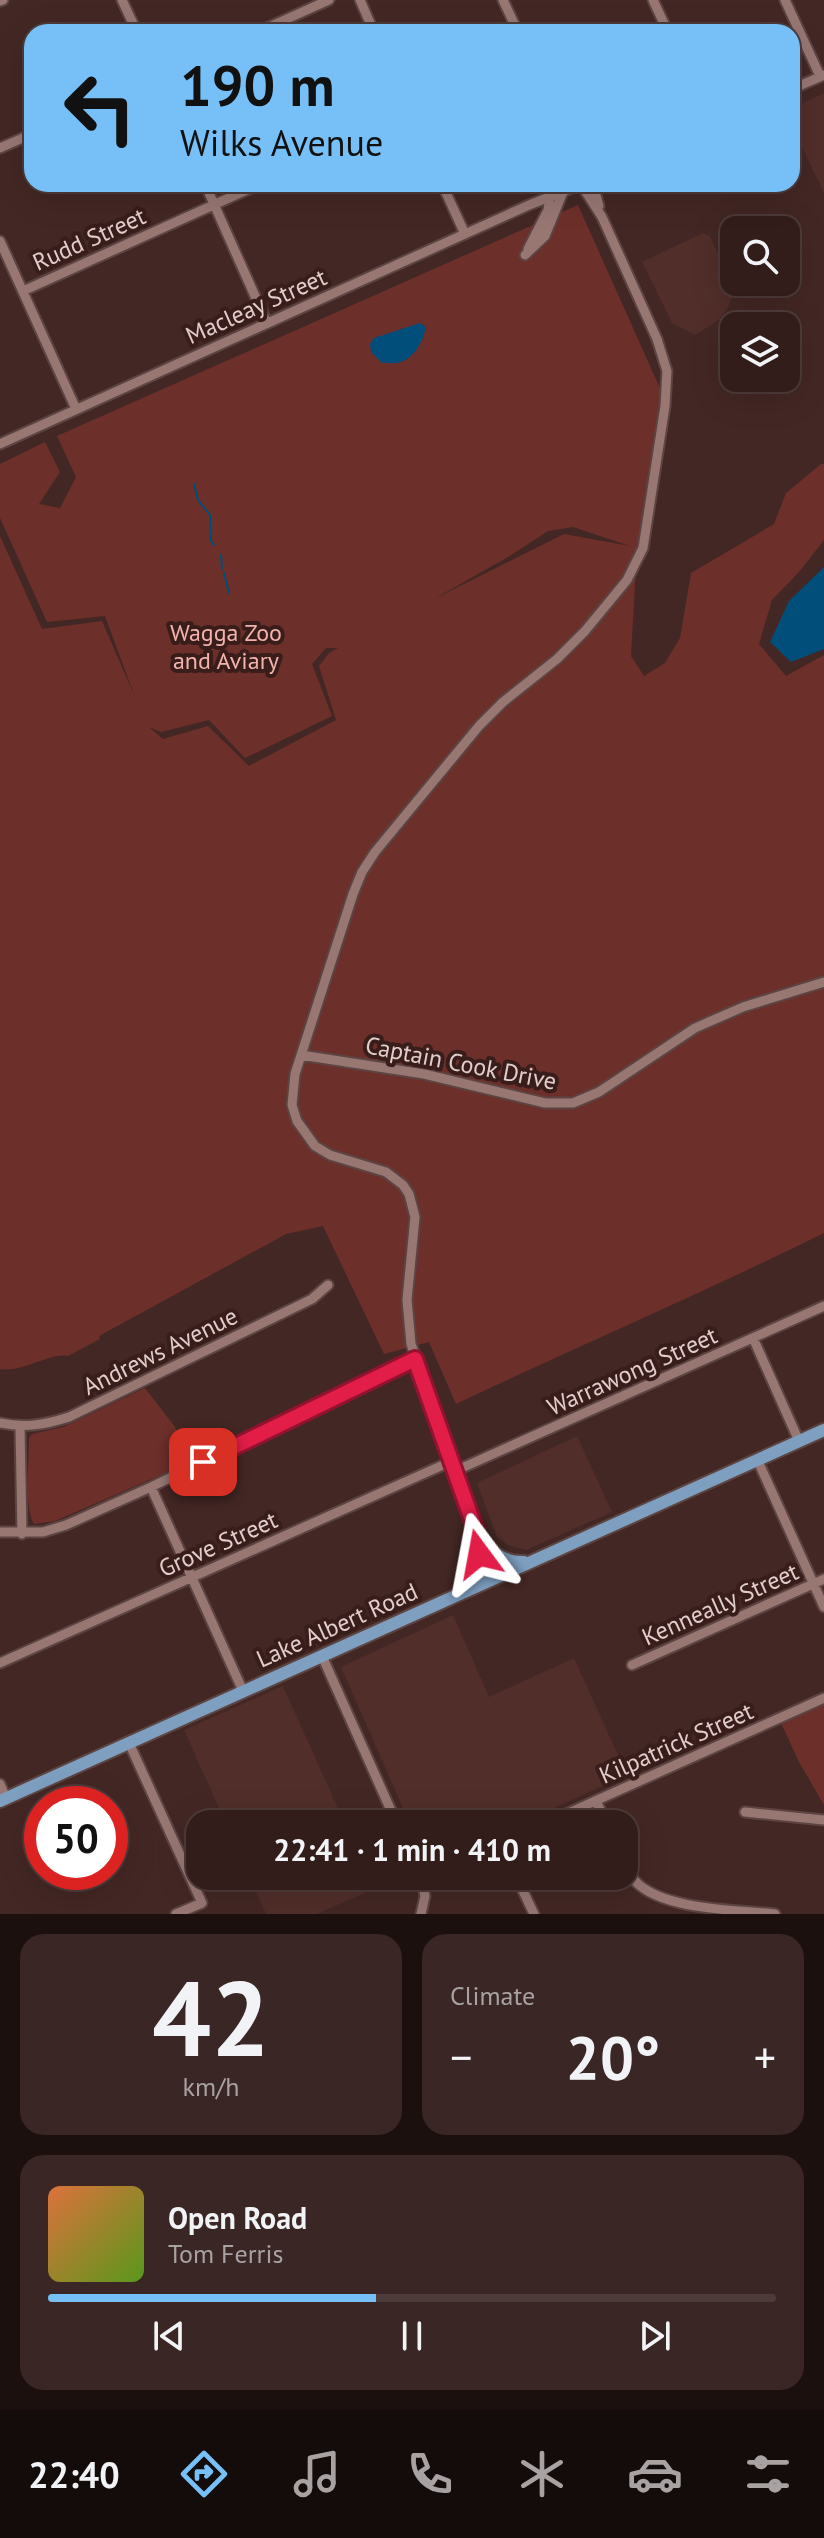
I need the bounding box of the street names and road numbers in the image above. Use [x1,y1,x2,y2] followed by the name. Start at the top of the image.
[28,200,150,278] street label: Rudd Street
[181,261,331,351] street label: Macleay Street
[363,1029,559,1097] street label: Captain Cook Drive
[77,1300,243,1402] street label: Andrews Avenue
[542,1320,722,1422] street label: Warrawong Street
[154,1504,282,1584] street label: Grove Street
[637,1556,803,1652] street label: Kenneally Street
[252,1576,422,1674] street label: Lake Albert Road
[594,1695,758,1791] street label: Kilpatrick Street

